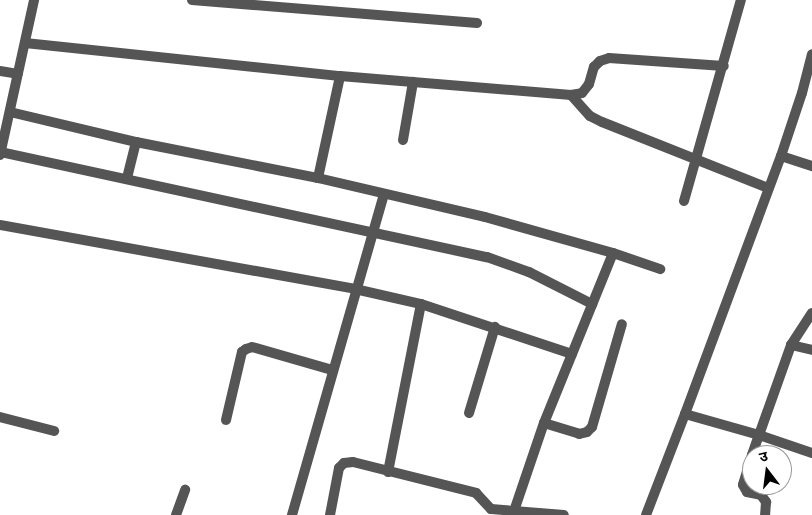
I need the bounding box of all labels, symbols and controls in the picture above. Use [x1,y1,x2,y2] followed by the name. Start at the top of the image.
[742,445,792,495] north arrow
[757,448,769,465] text: उ

